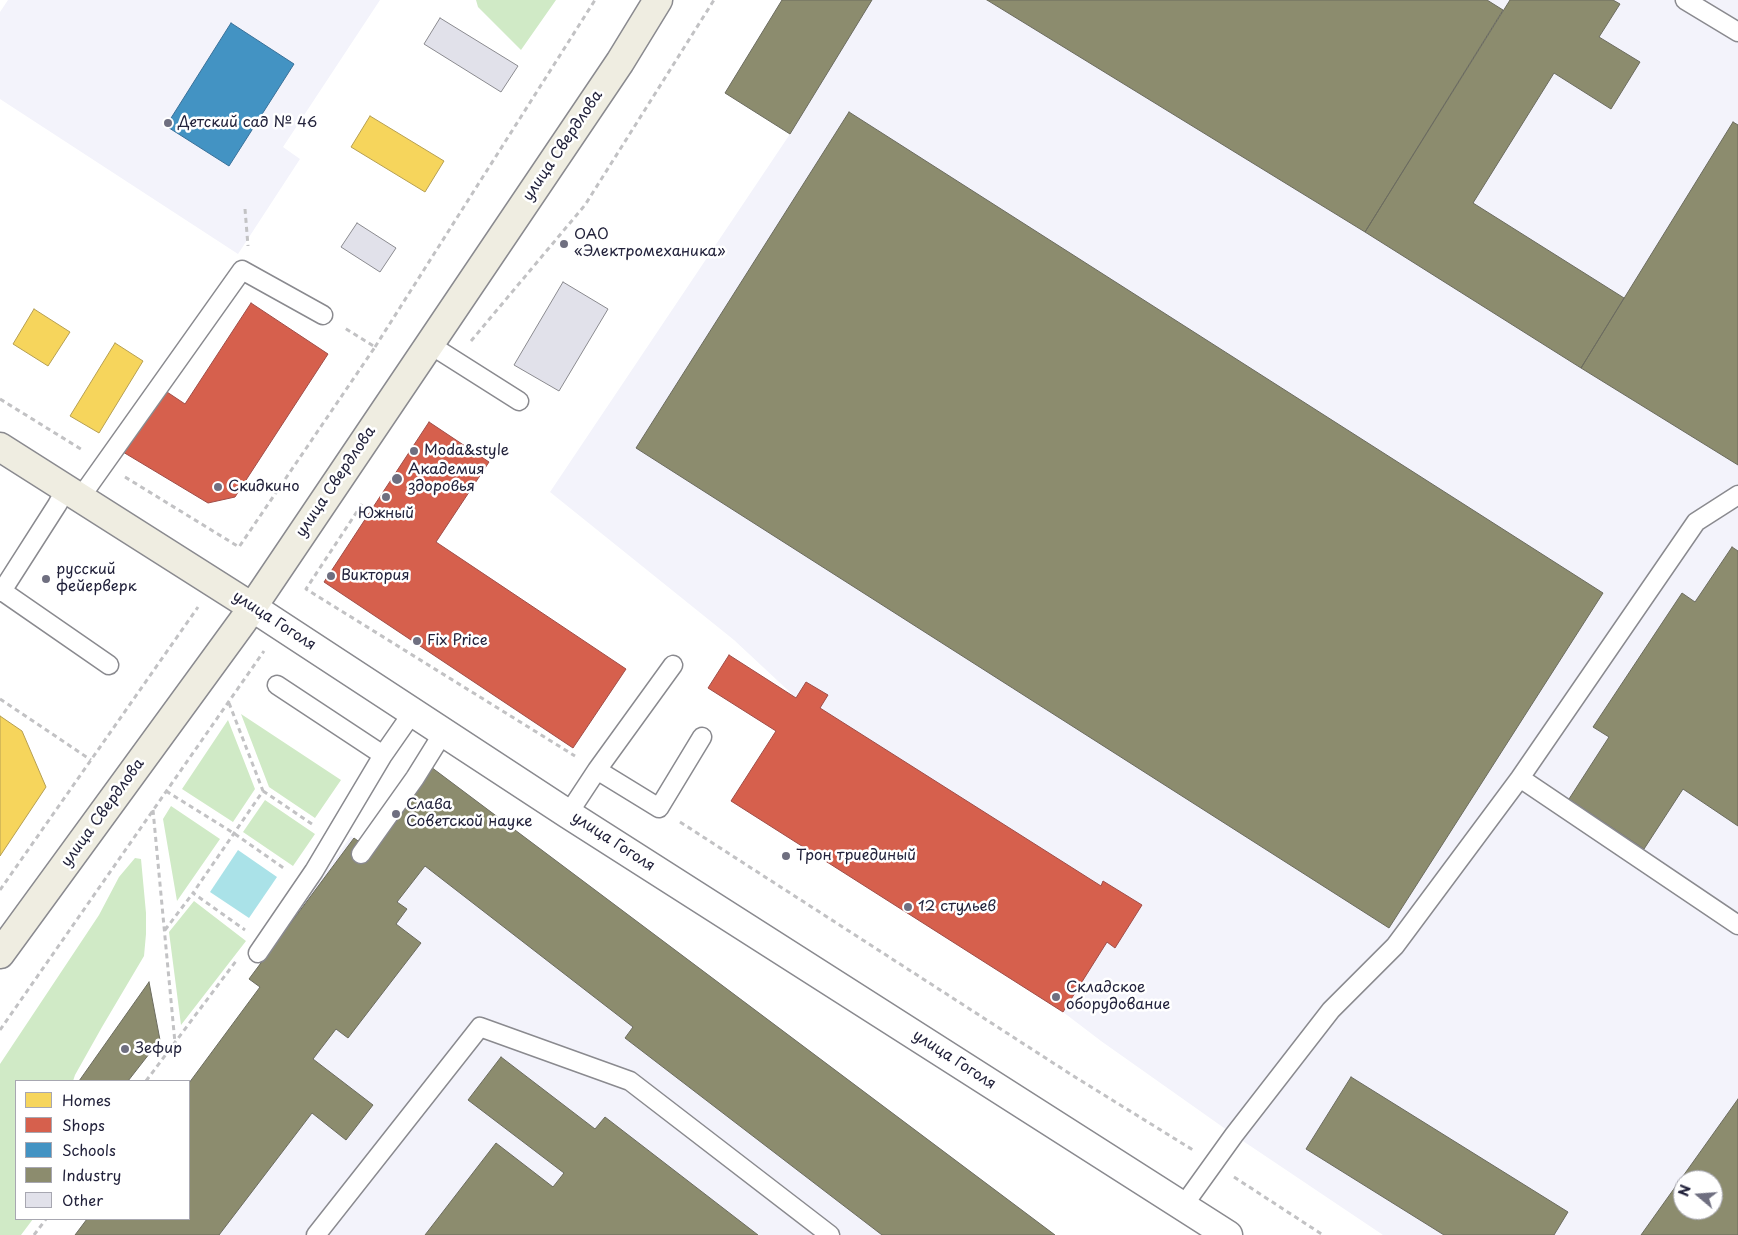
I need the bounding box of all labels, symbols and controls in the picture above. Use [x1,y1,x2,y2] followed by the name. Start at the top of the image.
[519,87,607,205] street label: улица Свердлова
[178,114,317,132] place label: Детский сад № 46
[162,117,174,129] marker: Детский сад № 46
[574,226,726,261] place label: ОАО «Электромеханика»
[558,238,570,250] marker: ОАО «Электромеханика»
[292,423,380,541] street label: улица Свердлова
[424,442,509,460] place label: Moda&style
[408,445,420,457] marker: Moda&style
[408,461,485,496] place label: Академия здоровья
[390,472,404,486] marker: Академия здоровья
[228,478,300,496] place label: Скидкино
[212,481,224,493] marker: Скидкино
[380,491,392,503] marker: Южный
[358,505,414,523] place label: Южный
[56,561,137,596] place label: русский фейерверк
[341,567,410,585] place label: Виктория
[325,570,337,582] marker: Виктория
[40,573,52,585] marker: русский фейерверк
[229,587,319,655] street label: улица Гоголя
[427,632,488,650] place label: Fix Price
[411,635,423,647] marker: Fix Price
[58,755,148,871] street label: улица Свердлова
[406,796,532,831] place label: Слава Советской науке
[390,808,402,820] marker: Слава Советской науке
[568,808,658,876] street label: улица Гоголя
[796,847,916,865] place label: Трон триединый
[780,850,792,862] marker: Трон триединый
[918,898,996,916] place label: 12 стульев
[902,901,914,913] marker: 12 стульев
[1066,979,1170,1014] place label: Складское оборудование
[1050,991,1062,1003] marker: Складское оборудование
[909,1026,999,1094] street label: улица Гоголя
[135,1040,182,1058] place label: Зефир
[119,1043,131,1055] marker: Зефир
[15,1080,190,1220] legend
[62,1088,111,1111] text: Homes
[62,1113,105,1136] text: Shops
[62,1138,116,1161] text: Schools
[62,1163,121,1186] text: Industry
[1673,1170,1723,1220] north arrow
[1673,1182,1696,1199] text: N
[62,1188,103,1211] text: Other

